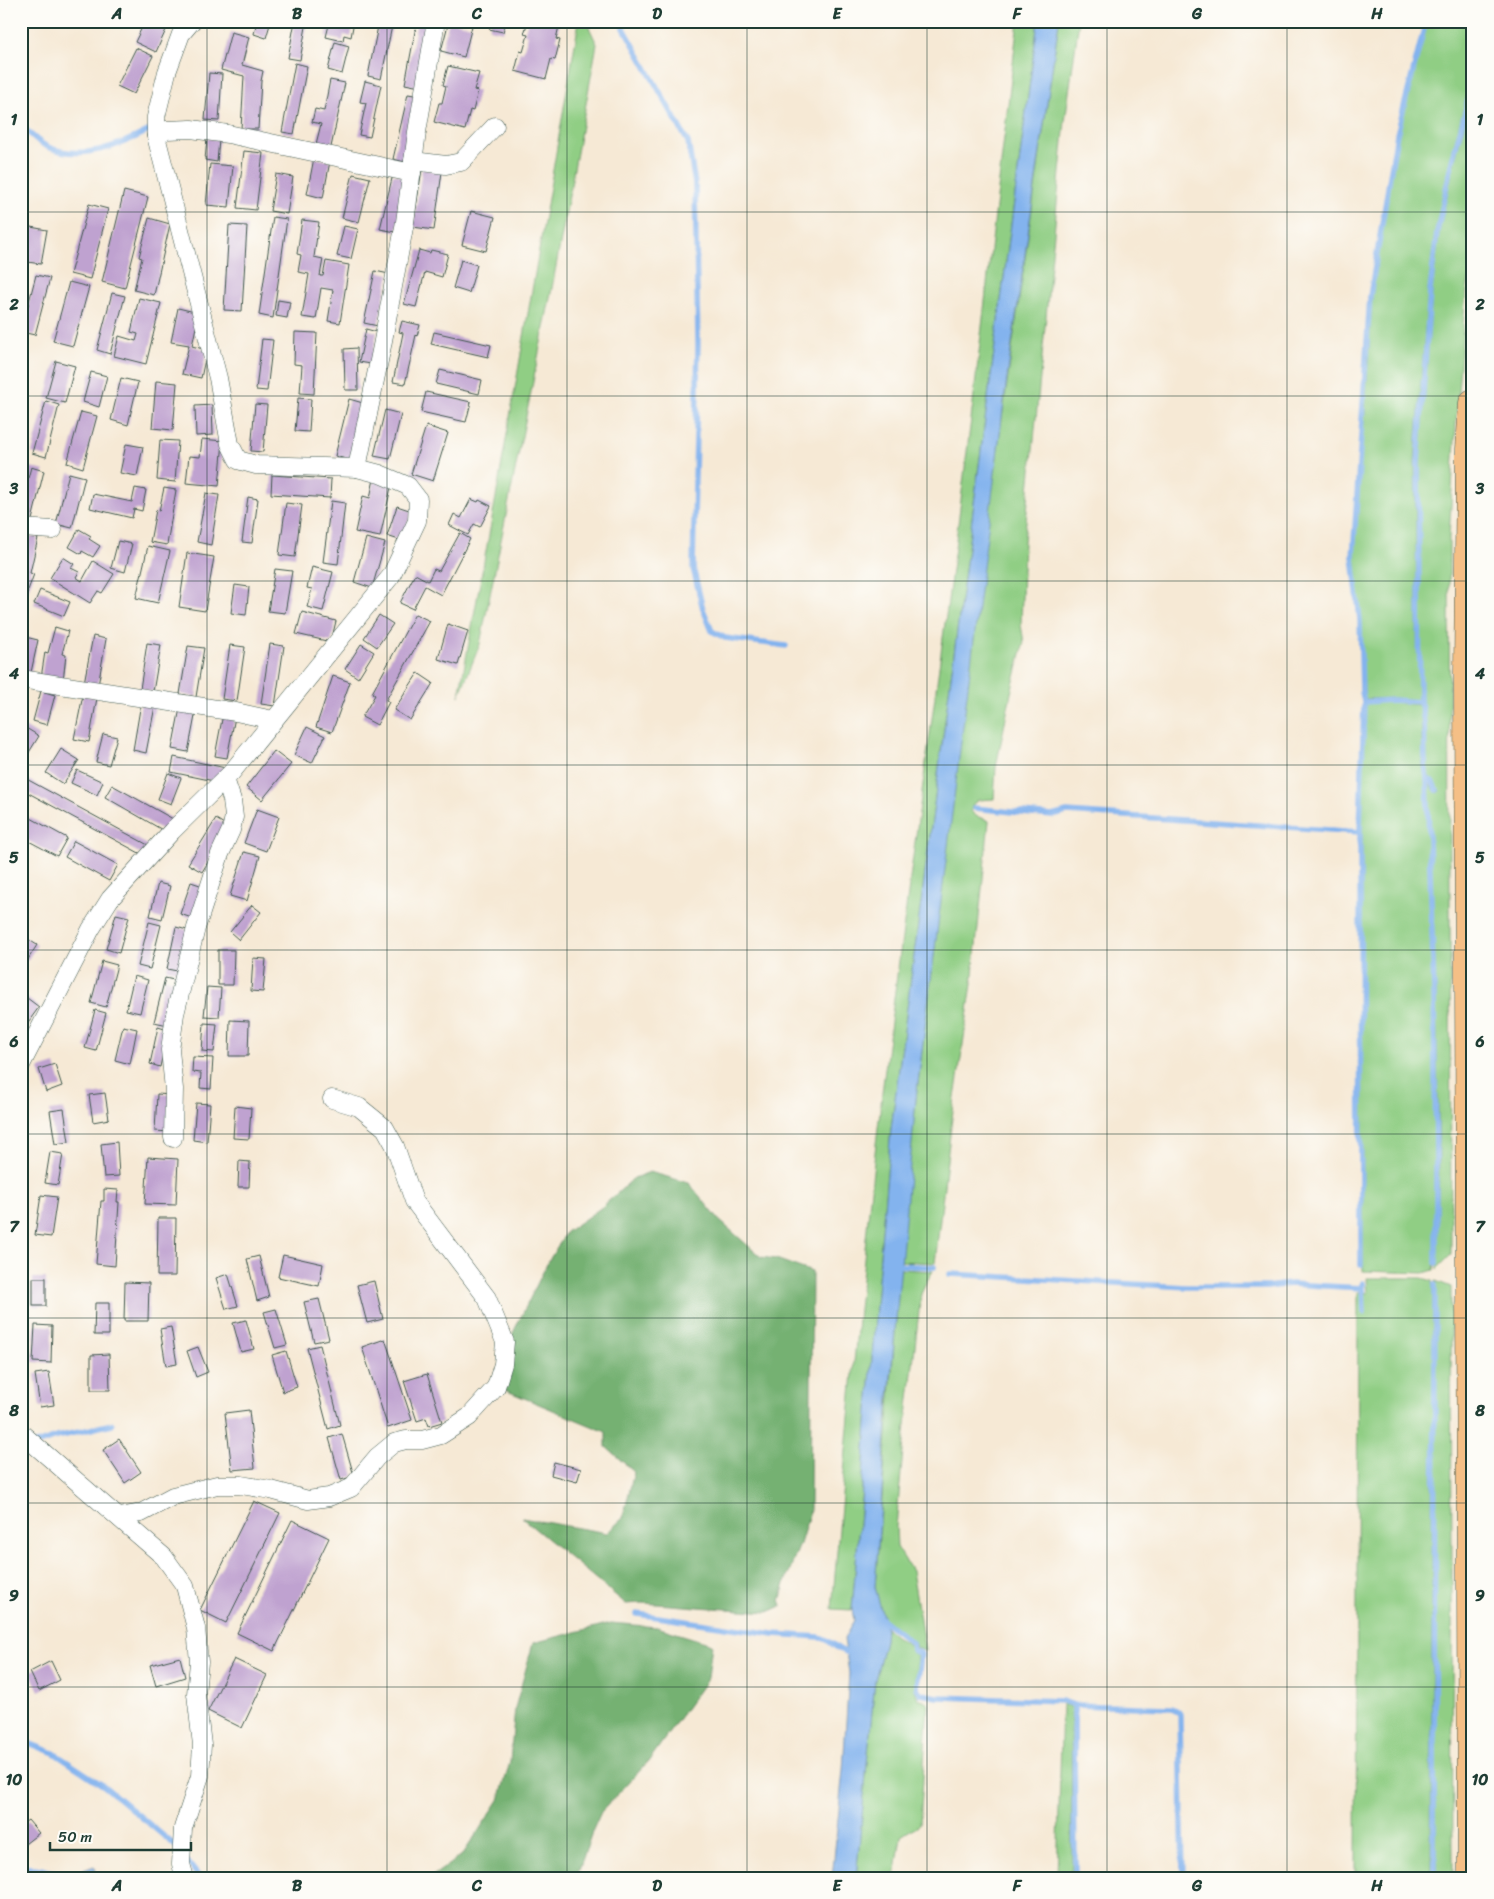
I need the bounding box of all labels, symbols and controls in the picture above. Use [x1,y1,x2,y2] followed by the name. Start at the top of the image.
[111,0,122,28] text: A
[292,0,303,28] text: B
[471,0,483,28] text: C
[652,0,662,28] text: D
[833,0,843,28] text: E
[1012,0,1023,28] text: F
[1191,0,1203,28] text: G
[1370,0,1383,28] text: H
[11,105,18,134] text: 1
[1477,105,1484,134] text: 1
[8,290,19,319] text: 2
[1474,290,1485,319] text: 2
[9,474,19,503] text: 3
[1475,474,1485,503] text: 3
[8,659,19,688] text: 4
[1474,659,1485,688] text: 4
[9,843,19,872] text: 5
[1475,843,1485,872] text: 5
[8,1027,19,1056] text: 6
[1474,1027,1485,1056] text: 6
[9,1212,20,1241] text: 7
[1475,1212,1486,1241] text: 7
[8,1396,19,1425] text: 8
[1474,1396,1485,1425] text: 8
[9,1581,19,1610] text: 9
[1475,1581,1485,1610] text: 9
[6,1765,22,1794] text: 10
[1472,1765,1488,1794] text: 10
[50,1819,191,1851] scale bar
[58,1824,93,1850] text: 50 m
[111,1871,122,1899] text: A
[292,1871,303,1899] text: B
[471,1871,483,1899] text: C
[652,1871,662,1899] text: D
[833,1871,843,1899] text: E
[1012,1871,1023,1899] text: F
[1191,1871,1203,1899] text: G
[1370,1871,1383,1899] text: H

